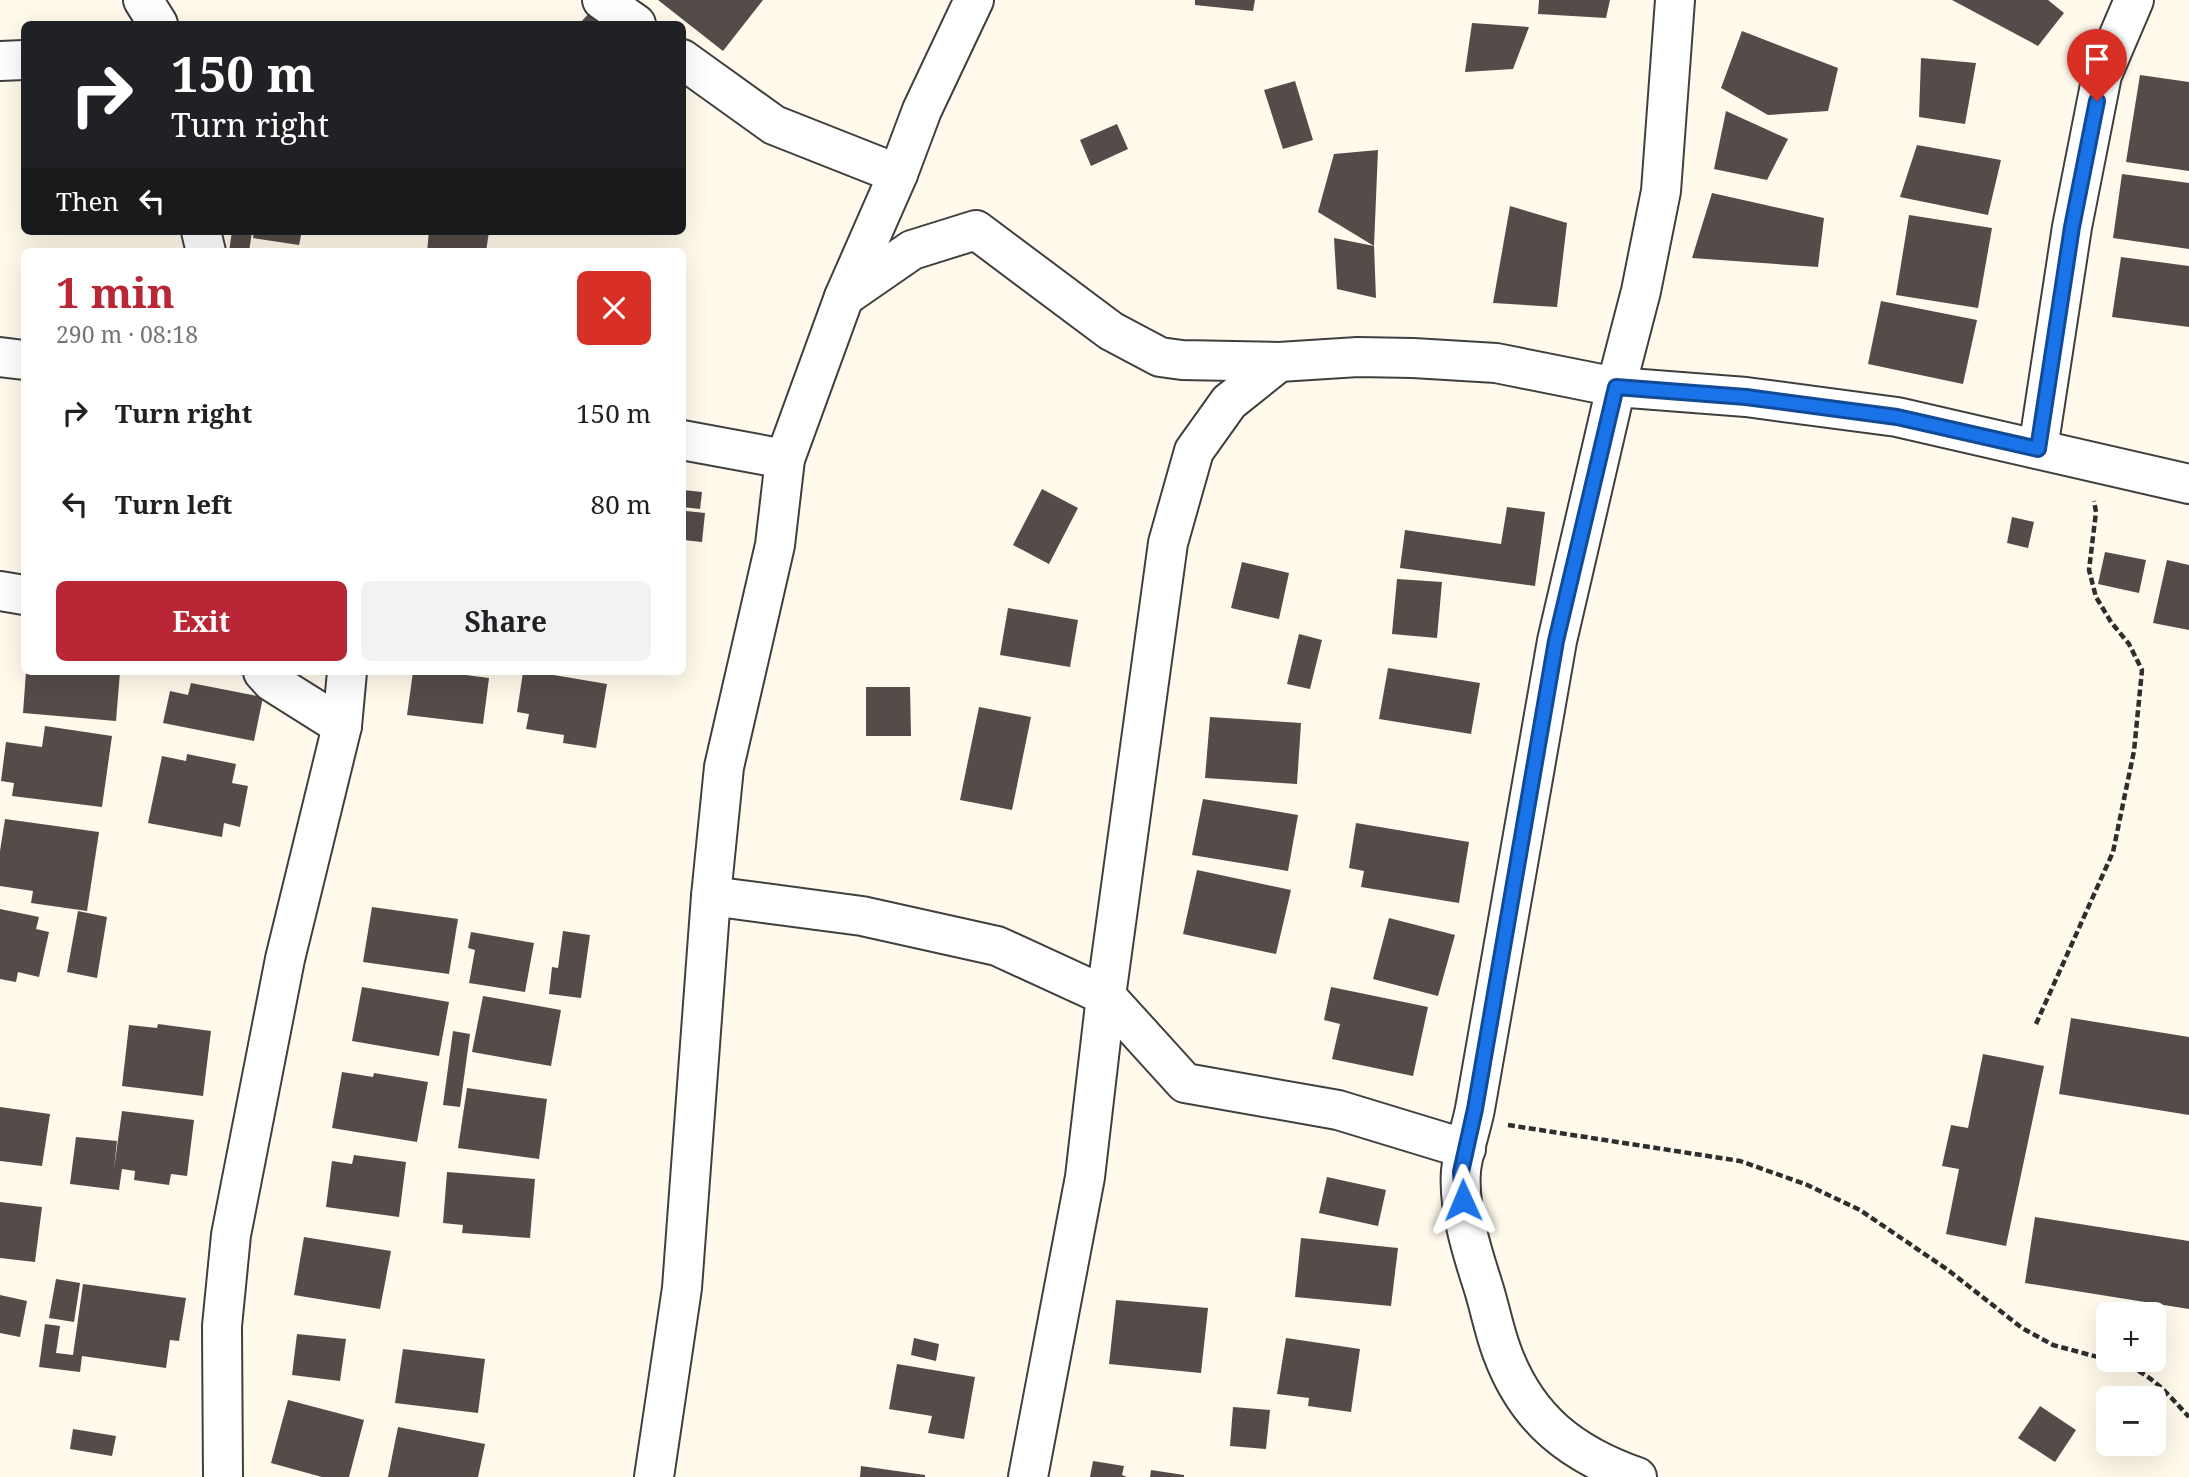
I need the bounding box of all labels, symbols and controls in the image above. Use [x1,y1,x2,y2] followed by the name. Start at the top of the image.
[2067,29,2127,101] pin
[171,40,315,106] text: 150 m
[2078,40,2116,78] icon: arrive
[56,49,147,140] icon: right
[171,103,329,146] text: Turn right
[133,182,171,220] icon: left
[56,183,119,219] text: Then
[56,263,175,320] text: 1 min
[577,271,651,345] button: close
[56,318,198,350] text: 290 m · 08:18
[56,394,94,432] icon: right
[115,395,252,431] text: Turn right
[576,395,651,431] text: 150 m
[56,485,94,523] icon: left
[115,486,232,522] text: Turn left
[591,486,651,522] text: 80 m
[56,581,347,661] button: Exit
[361,581,651,661] button: Share
[1426,1163,1500,1237] position arrow
[2096,1302,2166,1456] map controls
[2096,1302,2166,1372] button: +
[2096,1386,2166,1456] button: −

